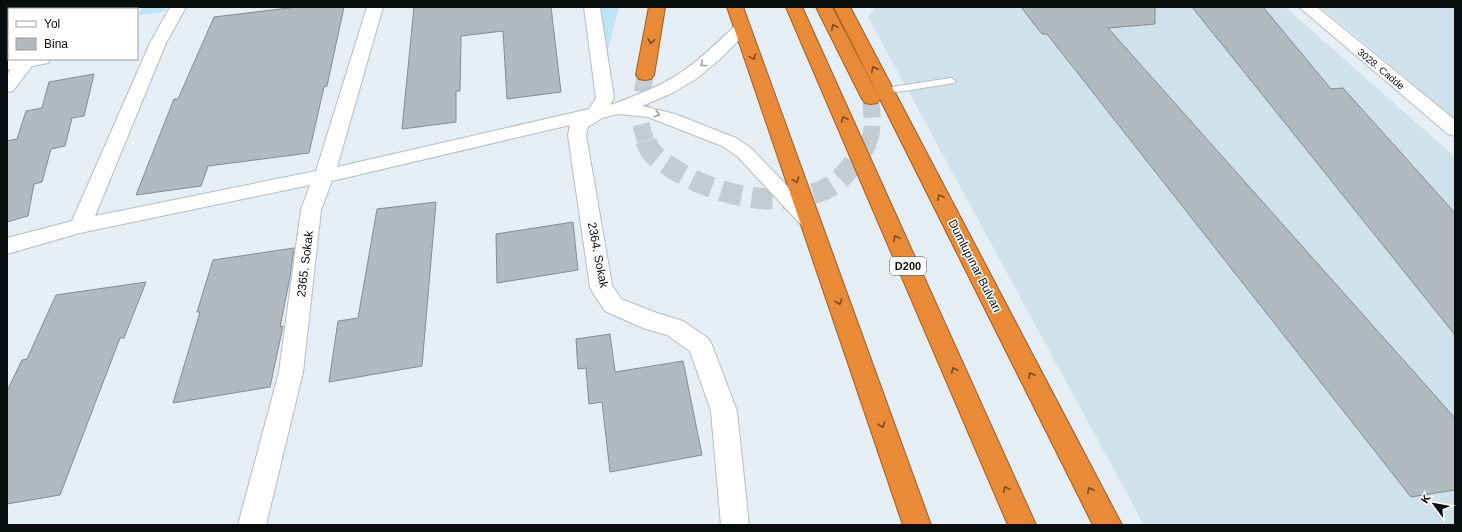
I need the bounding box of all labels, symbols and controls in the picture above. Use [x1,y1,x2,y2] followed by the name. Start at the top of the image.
[8,8,138,60] legend
[44,17,60,31] text: Yol
[831,24,839,31] one-way arrow
[44,37,68,51] text: Bina
[648,38,656,44] one-way arrow
[1356,46,1407,92] street label: 3028. Cadde
[748,53,756,60] one-way arrow
[701,59,708,66] one-way arrow
[871,66,878,73] one-way arrow
[653,110,660,118] one-way arrow
[841,116,849,124] one-way arrow
[792,176,800,183] one-way arrow
[937,194,944,201] one-way arrow
[945,217,1005,315] street label: Dumlupınar Bulvarı
[585,221,611,290] street label: 2364. Sokak
[294,229,316,298] street label: 2365. Sokak
[893,235,901,243] one-way arrow
[890,257,926,275] road number: D200
[835,299,843,306] one-way arrow
[951,367,959,375] one-way arrow
[1028,371,1036,379] one-way arrow
[878,421,886,428] one-way arrow
[1414,484,1454,524] north arrow
[1003,486,1011,493] one-way arrow
[1088,487,1095,495] one-way arrow
[1418,492,1433,505] text: K

